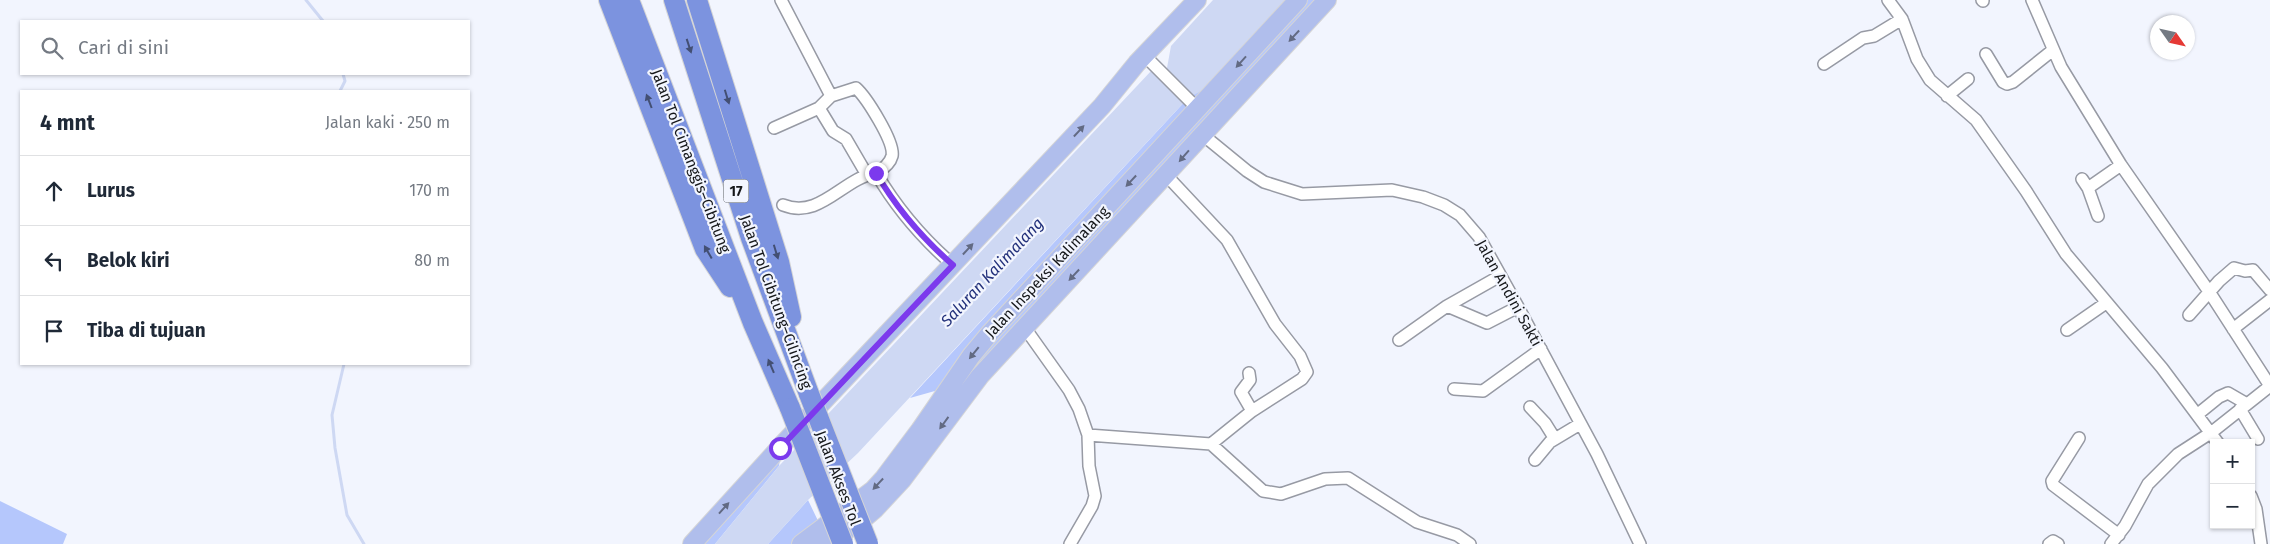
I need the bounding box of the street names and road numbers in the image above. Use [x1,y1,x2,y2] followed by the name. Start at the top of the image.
[648,67,734,256] street label: Jalan Tol Cimanggis–Cibitung
[724,180,748,202] road number: 17
[981,202,1113,341] street label: Jalan Inspeksi Kalimalang
[736,212,816,392] street label: Jalan Tol Cibitung–Cilincing
[1472,237,1546,349] street label: Jalan Andini Sakti
[812,428,865,529] street label: Jalan Akses Tol

